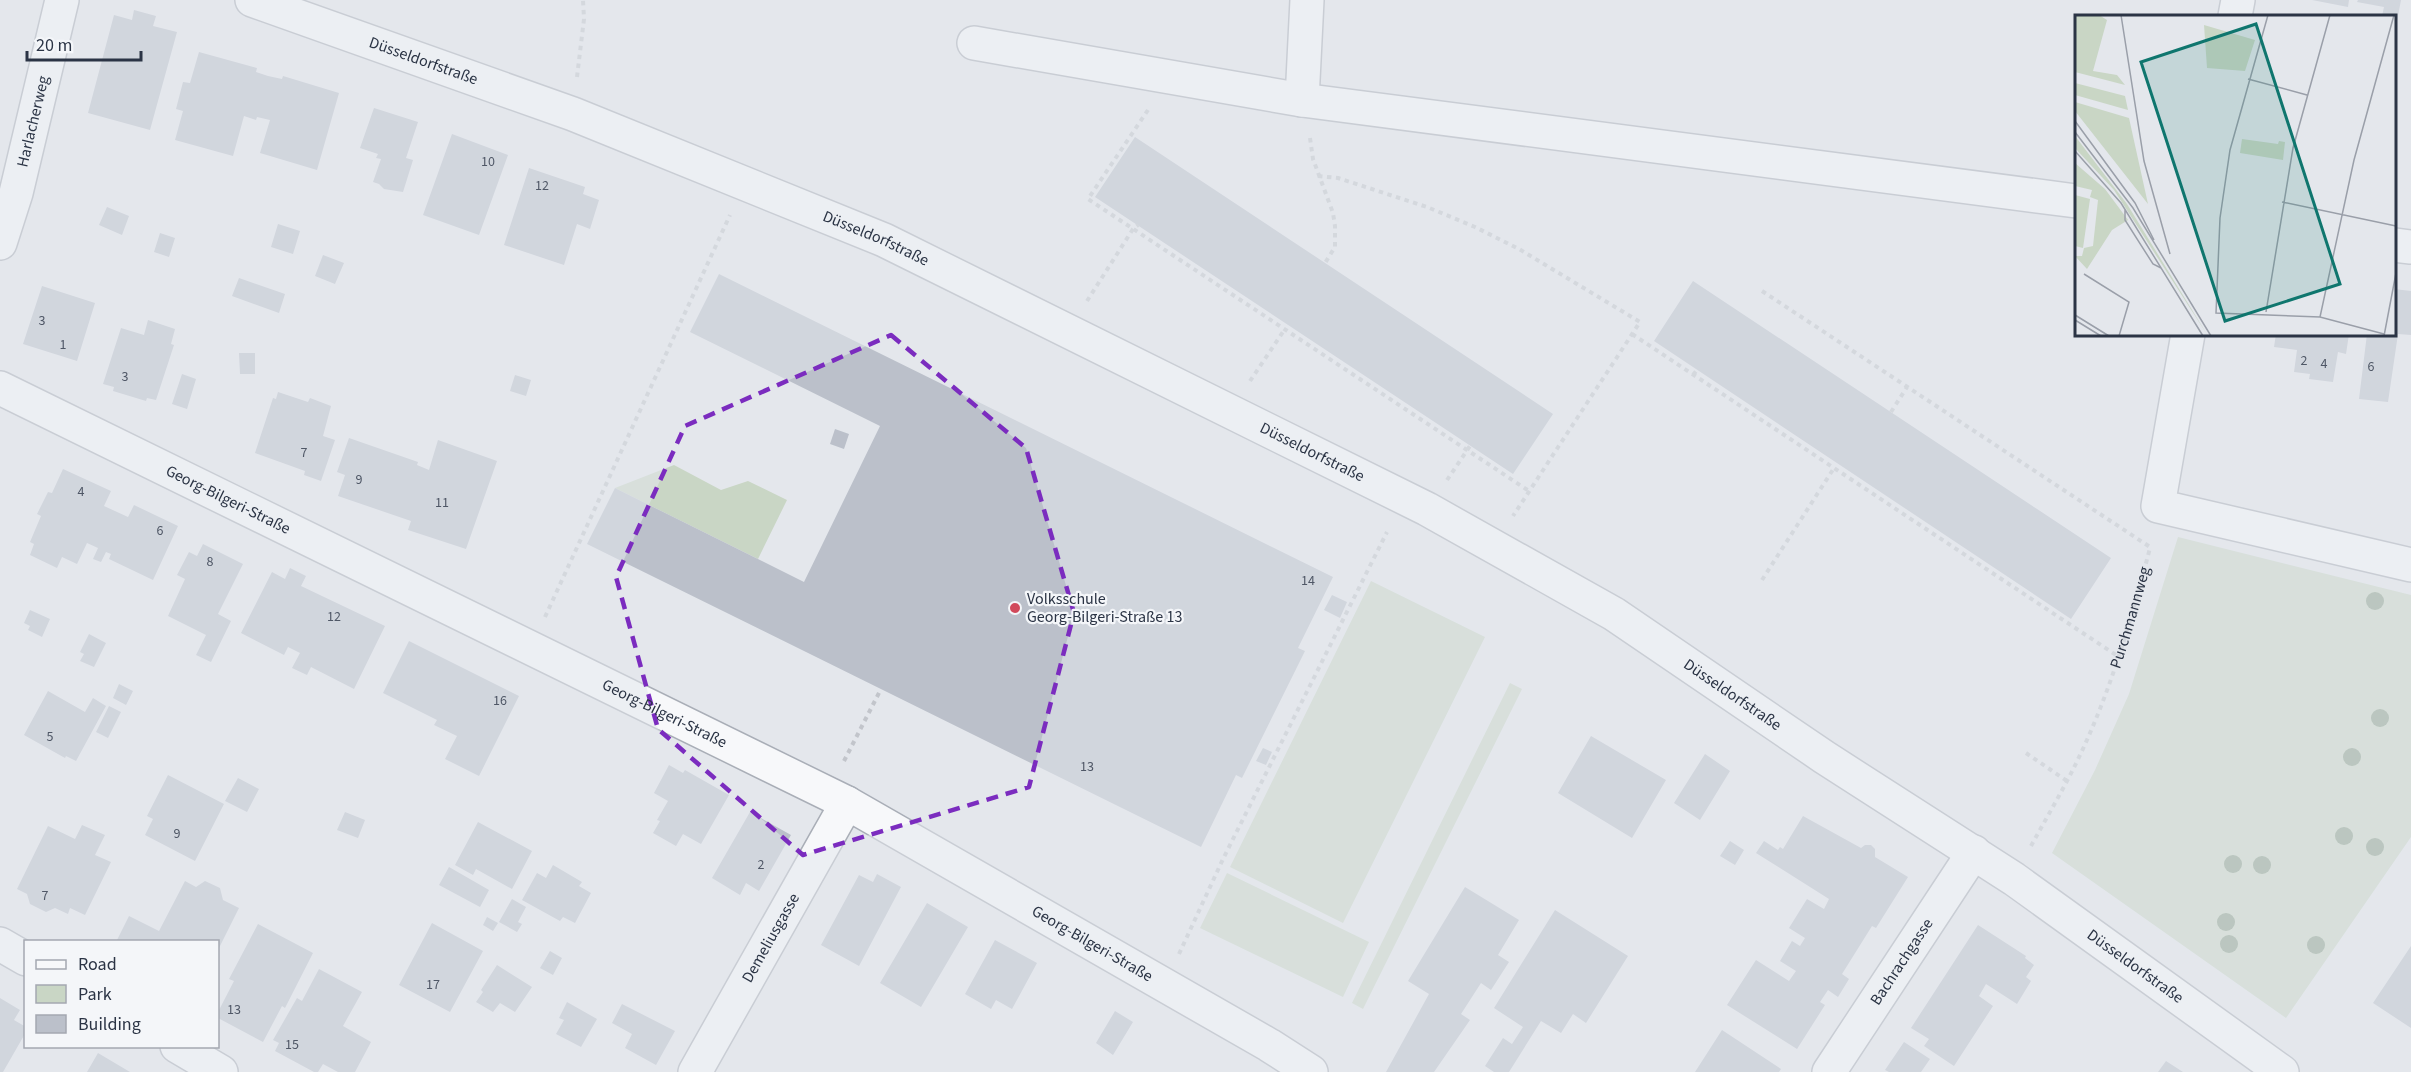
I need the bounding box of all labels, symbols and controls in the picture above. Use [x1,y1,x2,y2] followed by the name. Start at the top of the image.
[2075,15,2396,336] inset map
[27,24,141,62] scale bar
[366,31,481,90] street label: Düsseldorfstraße
[36,33,72,58] text: 20 m
[12,74,55,169] street label: Harlacherweg
[481,152,495,172] house number: 10
[535,176,549,196] house number: 12
[819,205,933,272] street label: Düsseldorfstraße
[39,311,46,331] house number: 3
[60,335,67,355] house number: 1
[2301,351,2308,371] house number: 2
[2321,354,2328,374] house number: 4
[2368,357,2375,377] house number: 6
[122,367,129,387] house number: 3
[1256,417,1368,487] street label: Düsseldorfstraße
[301,443,308,463] house number: 7
[162,460,294,540] street label: Georg-Bilgeri-Straße
[356,470,363,490] house number: 9
[78,482,85,502] house number: 4
[435,493,449,513] house number: 11
[157,521,164,541] house number: 6
[207,552,214,572] house number: 8
[2105,564,2156,671] street label: Purchmannweg
[1301,571,1315,591] house number: 14
[1027,588,1182,628] place label: Volksschule Georg-Bilgeri-Straße 13
[1008,601,1022,615] marker: Volksschule Georg-Bilgeri-Straße 13
[327,607,341,627] house number: 12
[1679,654,1786,736] street label: Düsseldorfstraße
[598,674,731,754] street label: Georg-Bilgeri-Straße
[493,691,507,711] house number: 16
[47,727,54,747] house number: 5
[1080,757,1094,777] house number: 13
[174,824,181,844] house number: 9
[758,855,765,875] house number: 2
[42,886,49,906] house number: 7
[737,889,805,987] street label: Demeliusgasse
[1028,900,1157,987] street label: Georg-Bilgeri-Straße
[1865,914,1938,1010] street label: Bachrachgasse
[2083,924,2188,1009] street label: Düsseldorfstraße
[24,940,219,1048] legend
[78,952,117,977] text: Road
[426,975,440,995] house number: 17
[78,982,112,1007] text: Park
[227,1000,241,1020] house number: 13
[78,1012,141,1037] text: Building
[285,1035,299,1055] house number: 15

